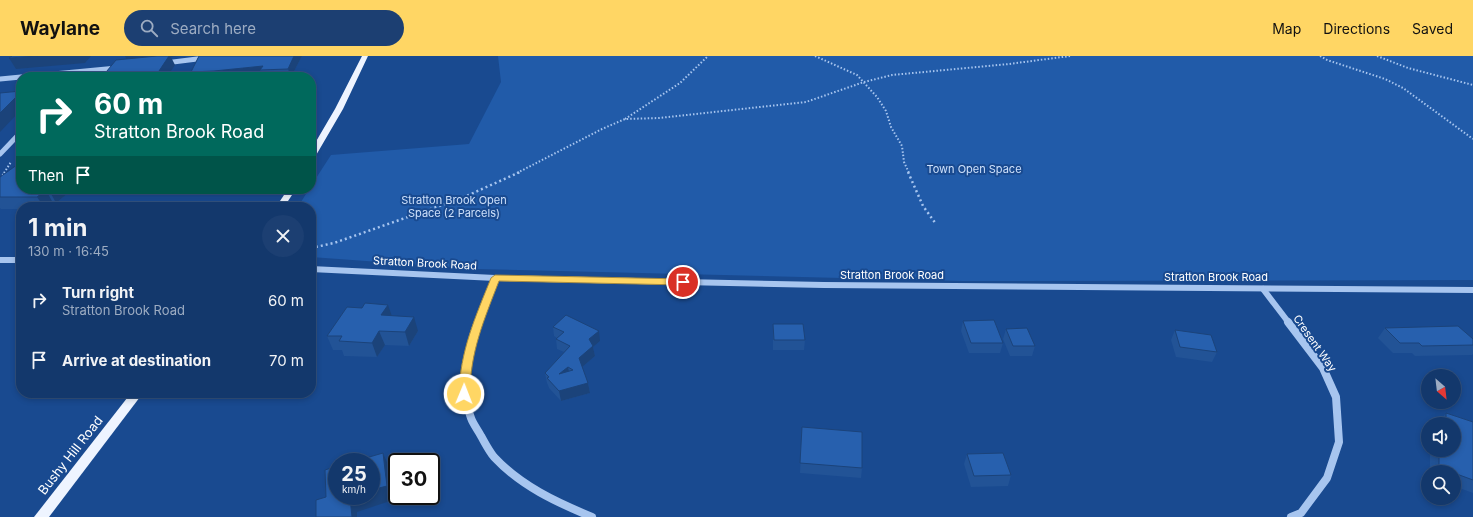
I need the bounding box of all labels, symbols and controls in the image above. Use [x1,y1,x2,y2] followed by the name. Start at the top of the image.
[124,10,404,46] search box
[20,17,100,40] text: Waylane
[138,17,160,39] icon: search
[170,19,256,38] text: Search here
[1272,20,1301,37] text: Map
[1323,20,1390,37] text: Directions
[1412,20,1453,37] text: Saved
[94,87,163,121] text: 60 m
[28,88,80,140] icon: right
[94,121,264,142] text: Stratton Brook Road
[926,162,1022,176] park label: Town Open Space
[72,164,94,186] icon: arrive
[28,166,64,185] text: Then
[401,193,507,220] park label: Stratton Brook Open Space (2 Parcels)
[28,213,87,242] text: 1 min
[262,215,304,257] button: close
[28,243,109,259] text: 130 m · 16:45
[373,253,477,273] street label: Stratton Brook Road
[666,265,700,299] pin
[840,268,944,282] street label: Stratton Brook Road
[1164,270,1268,284] street label: Stratton Brook Road
[672,271,694,293] icon: arrive
[62,283,134,302] text: Turn right
[28,289,50,311] icon: right
[268,291,304,310] text: 60 m
[62,302,185,318] text: Stratton Brook Road
[1290,312,1340,374] street label: Cresent Way
[28,349,50,371] icon: arrive
[62,351,211,370] text: Arrive at destination
[269,351,304,370] text: 70 m
[1421,369,1461,409] north arrow
[1421,369,1461,505] map controls
[443,373,485,415] position arrow
[34,412,106,498] street label: Bushy Hill Road
[1421,417,1461,457] button: sound
[388,453,440,505] speed limit sign: 30
[341,462,367,486] text: 25
[1421,465,1461,505] button: search
[342,483,366,495] text: km/h

